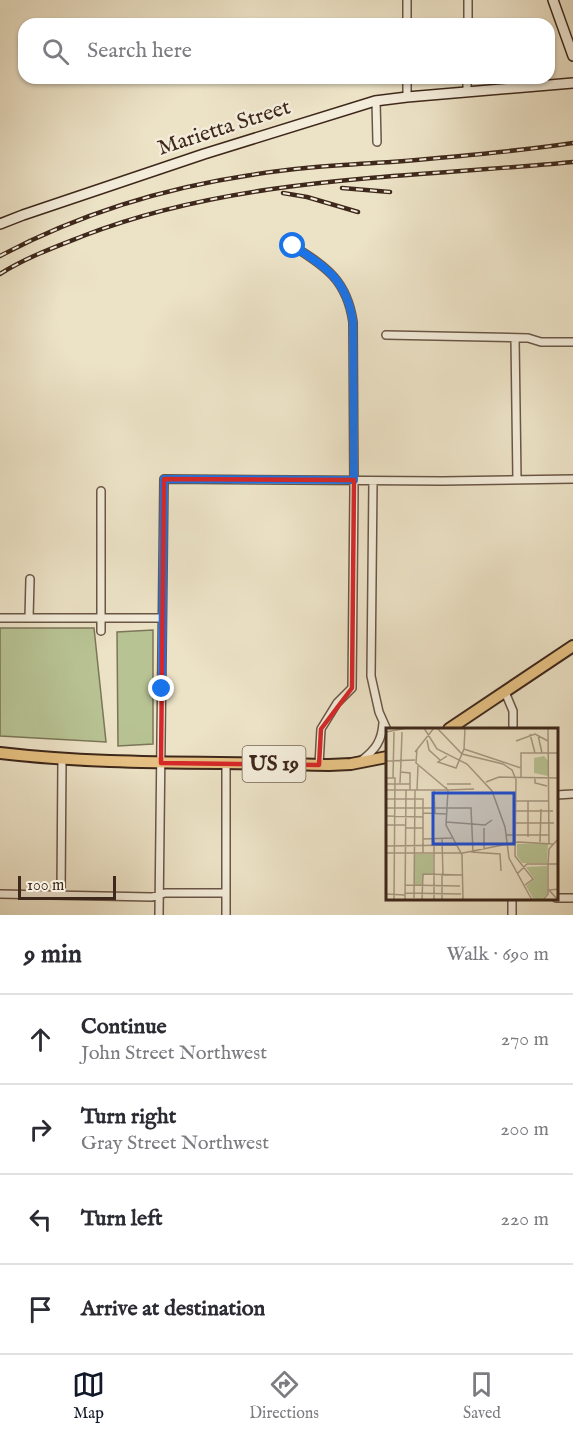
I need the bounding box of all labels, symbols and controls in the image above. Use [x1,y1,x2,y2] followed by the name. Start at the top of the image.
[18,18,555,84] search box
[39,35,72,68] icon: search
[87,37,192,65] text: Search here
[154,93,294,163] street label: Marietta Street
[279,232,305,258] route start
[148,675,174,701] route end
[386,728,558,900] inset map
[242,746,306,782] road number: US 19
[18,873,116,900] scale bar
[27,876,64,896] text: 100 m
[24,938,82,971] text: 9 min
[446,942,549,967] text: Walk · 690 m
[81,1013,167,1041] text: Continue
[24,1023,57,1056] icon: ahead
[501,1027,549,1052] text: 270 m
[81,1041,267,1066] text: John Street Northwest
[81,1103,176,1131] text: Turn right
[24,1113,57,1146] icon: right
[500,1117,549,1142] text: 200 m
[81,1131,269,1156] text: Gray Street Northwest
[24,1203,57,1236] icon: left
[81,1205,163,1233] text: Turn left
[501,1207,549,1232] text: 220 m
[24,1293,57,1326] icon: arrive
[81,1295,265,1323] text: Arrive at destination
[72,1368,105,1424] tab: Map
[249,1368,319,1424] tab: Directions
[463,1368,501,1424] tab: Saved

